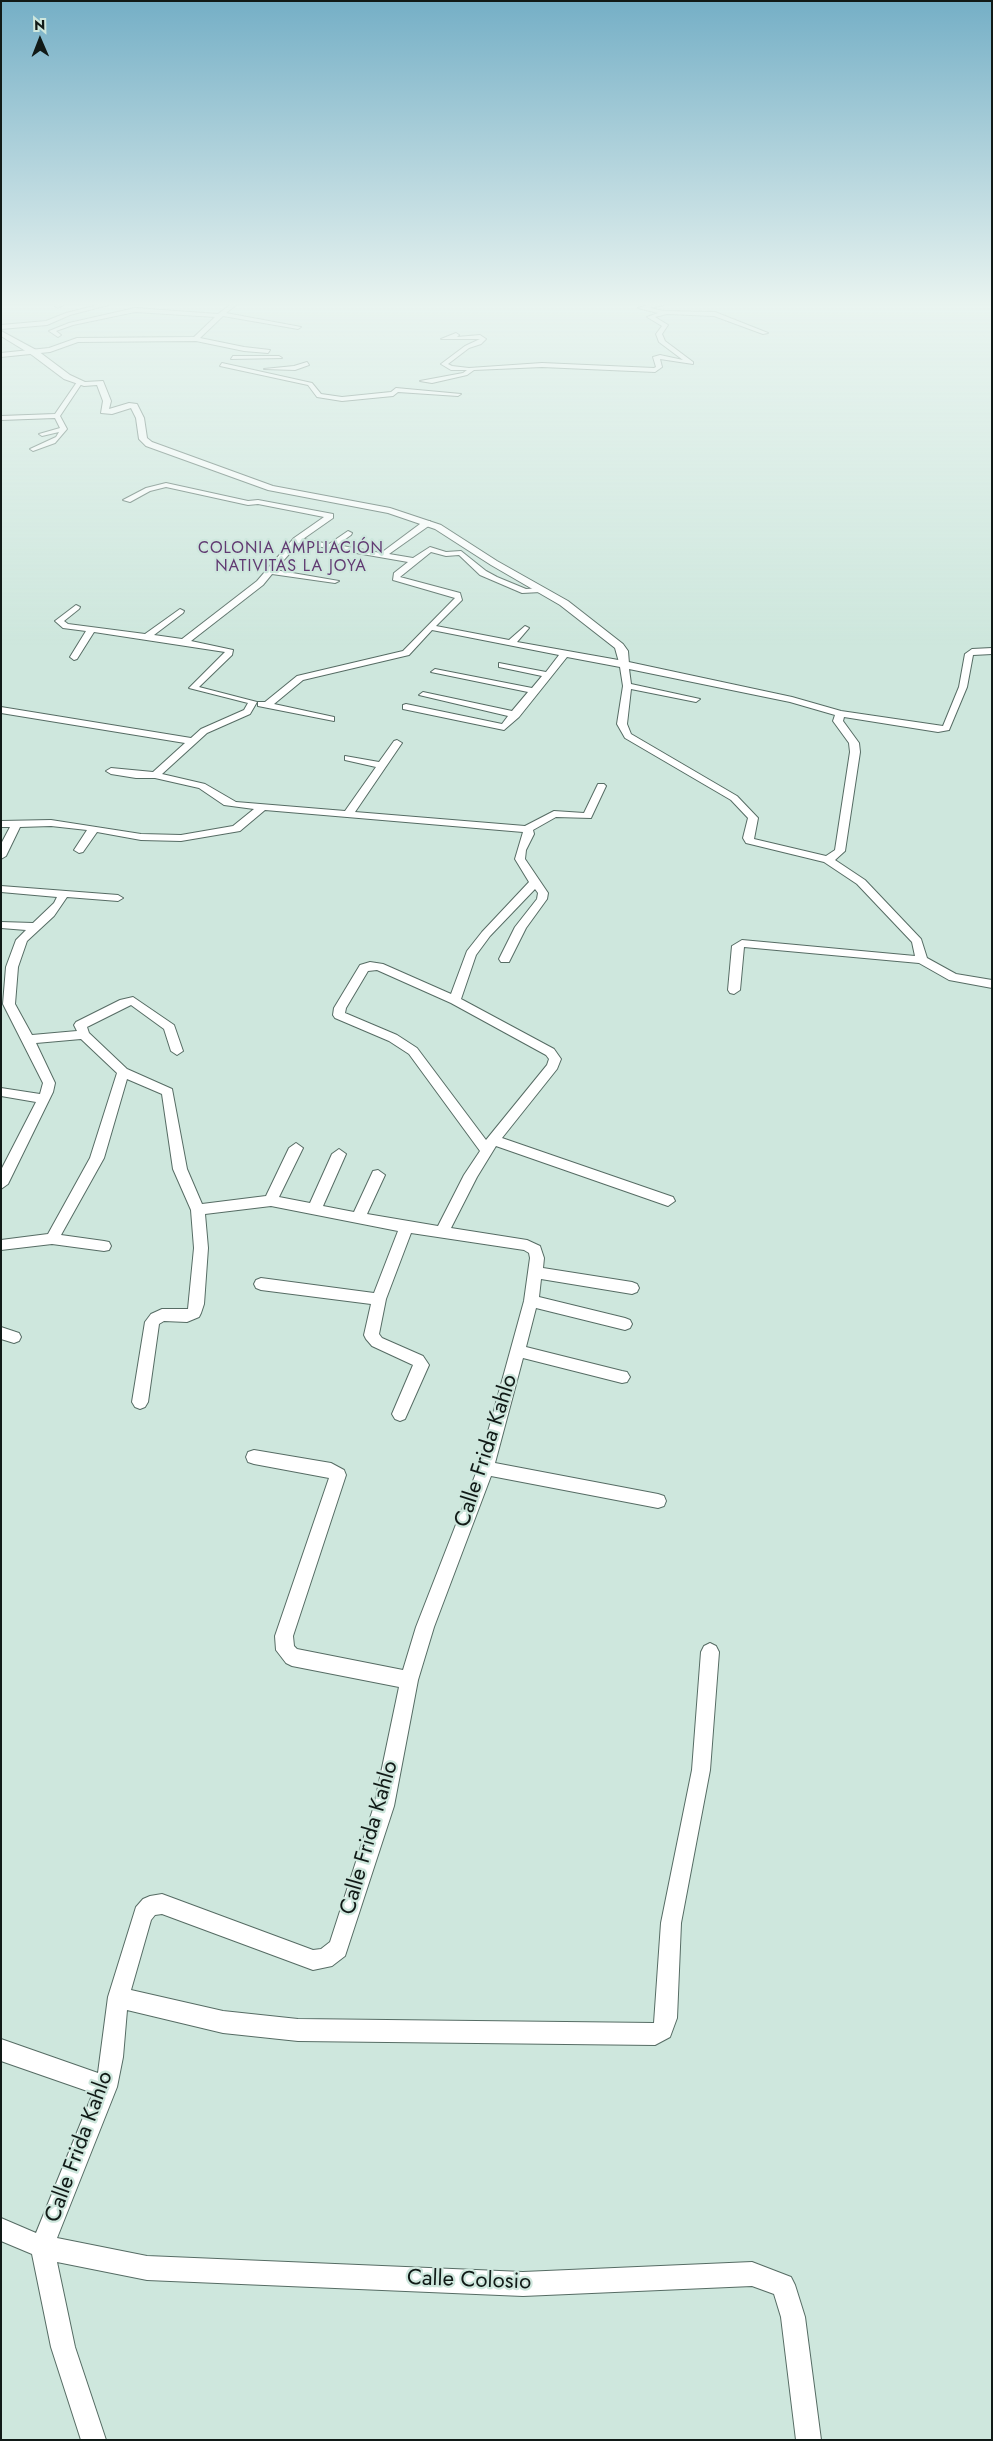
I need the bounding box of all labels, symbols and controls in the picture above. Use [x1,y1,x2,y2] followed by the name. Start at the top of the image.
[15,15,65,65] north arrow
[34,15,45,35] text: N
[196,539,386,577] district label: COLONIA AMPLIACIÓN NATIVITAS LA JOYA
[450,1371,524,1531] street label: Calle Frida Kahlo
[335,1758,405,1918] street label: Calle Frida Kahlo
[40,2068,120,2226] street label: Calle Frida Kahlo
[406,2266,532,2296] street label: Calle Colosio

